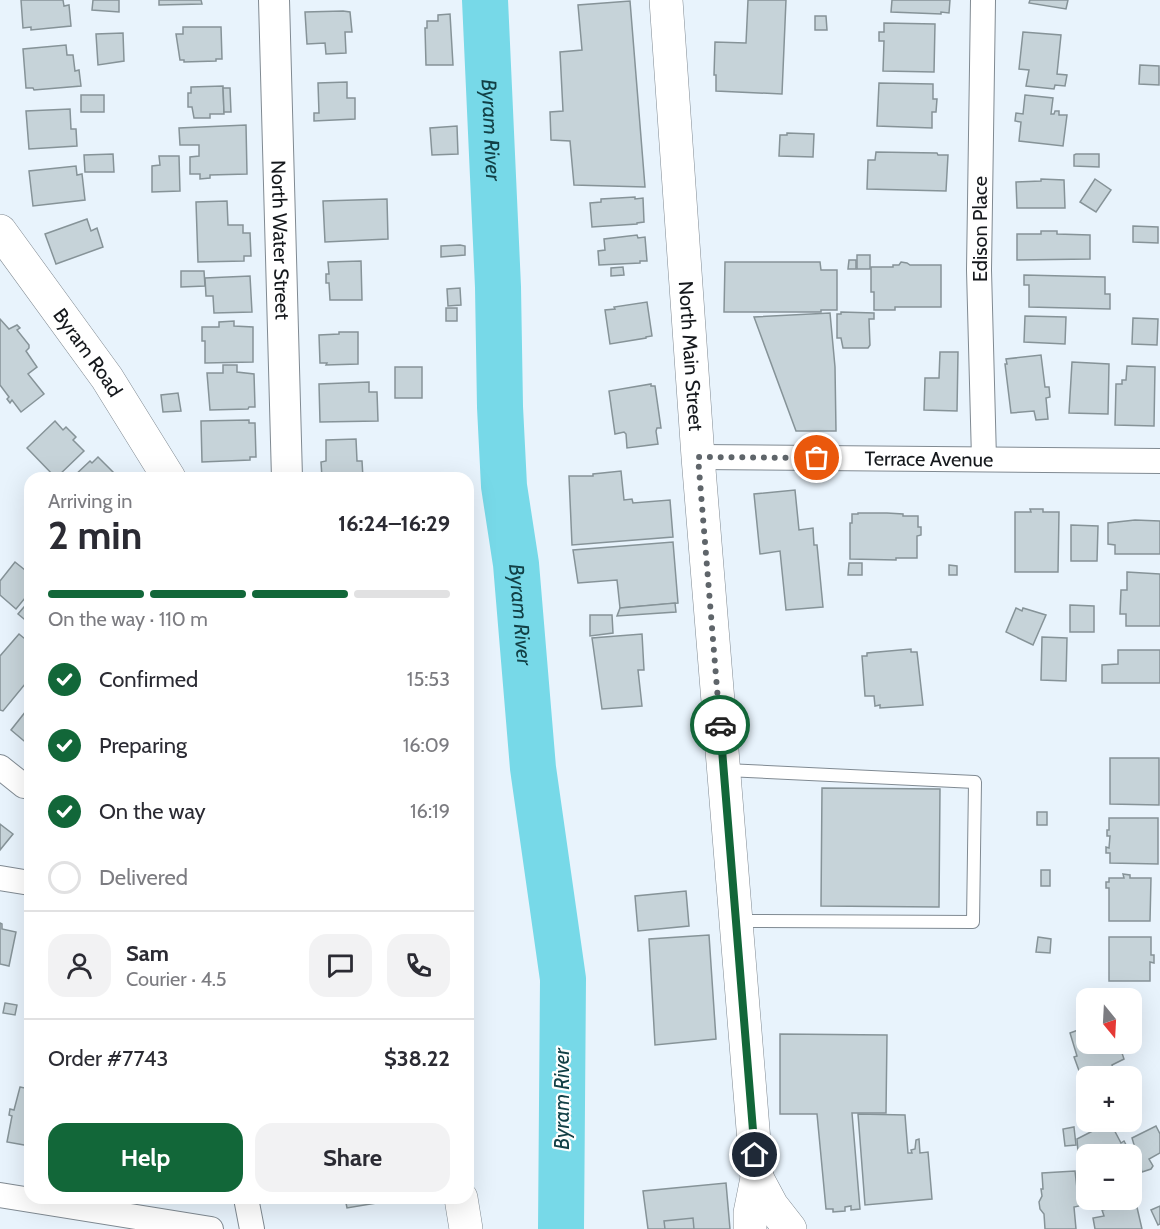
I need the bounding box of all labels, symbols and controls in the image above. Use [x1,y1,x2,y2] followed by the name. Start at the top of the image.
[477,79,506,183] water label: Byram River
[266,160,295,320] street label: North Water Street
[968,176,992,282] street label: Edison Place
[674,280,708,432] street label: North Main Street
[48,304,128,401] street label: Byram Road
[791,432,842,483] pin
[800,441,833,474] icon: bag
[865,446,993,472] street label: Terrace Avenue
[48,489,132,513] text: Arriving in
[338,510,450,537] text: 16:24–16:29
[48,511,142,559] text: 2 min
[504,563,538,668] water label: Byram River
[48,607,208,631] text: On the way · 110 m
[48,663,81,696] icon: check
[99,666,198,693] text: Confirmed
[407,667,450,691] text: 15:53
[690,695,750,755] courier
[704,709,737,742] icon: car
[48,729,81,762] icon: check
[99,732,187,759] text: Preparing
[403,733,450,757] text: 16:09
[48,795,81,828] icon: check
[99,798,206,825] text: On the way
[410,799,450,823] text: 16:19
[99,864,188,891] text: Delivered
[48,934,111,997] button: person
[309,934,372,997] button: chat
[387,934,450,997] button: phone
[126,940,169,967] text: Sam
[126,967,227,991] text: Courier · 4.5
[1076,988,1142,1054] north arrow
[1076,988,1142,1210] map controls
[48,1045,168,1072] text: Order #7743
[384,1045,450,1072] text: $38.22
[549,1047,574,1150] water label: Byram River
[1076,1066,1142,1132] button: +
[48,1123,243,1192] button: Help
[255,1123,450,1192] button: Share
[729,1129,780,1180] pin
[738,1138,771,1171] icon: home
[1076,1144,1142,1210] button: −

